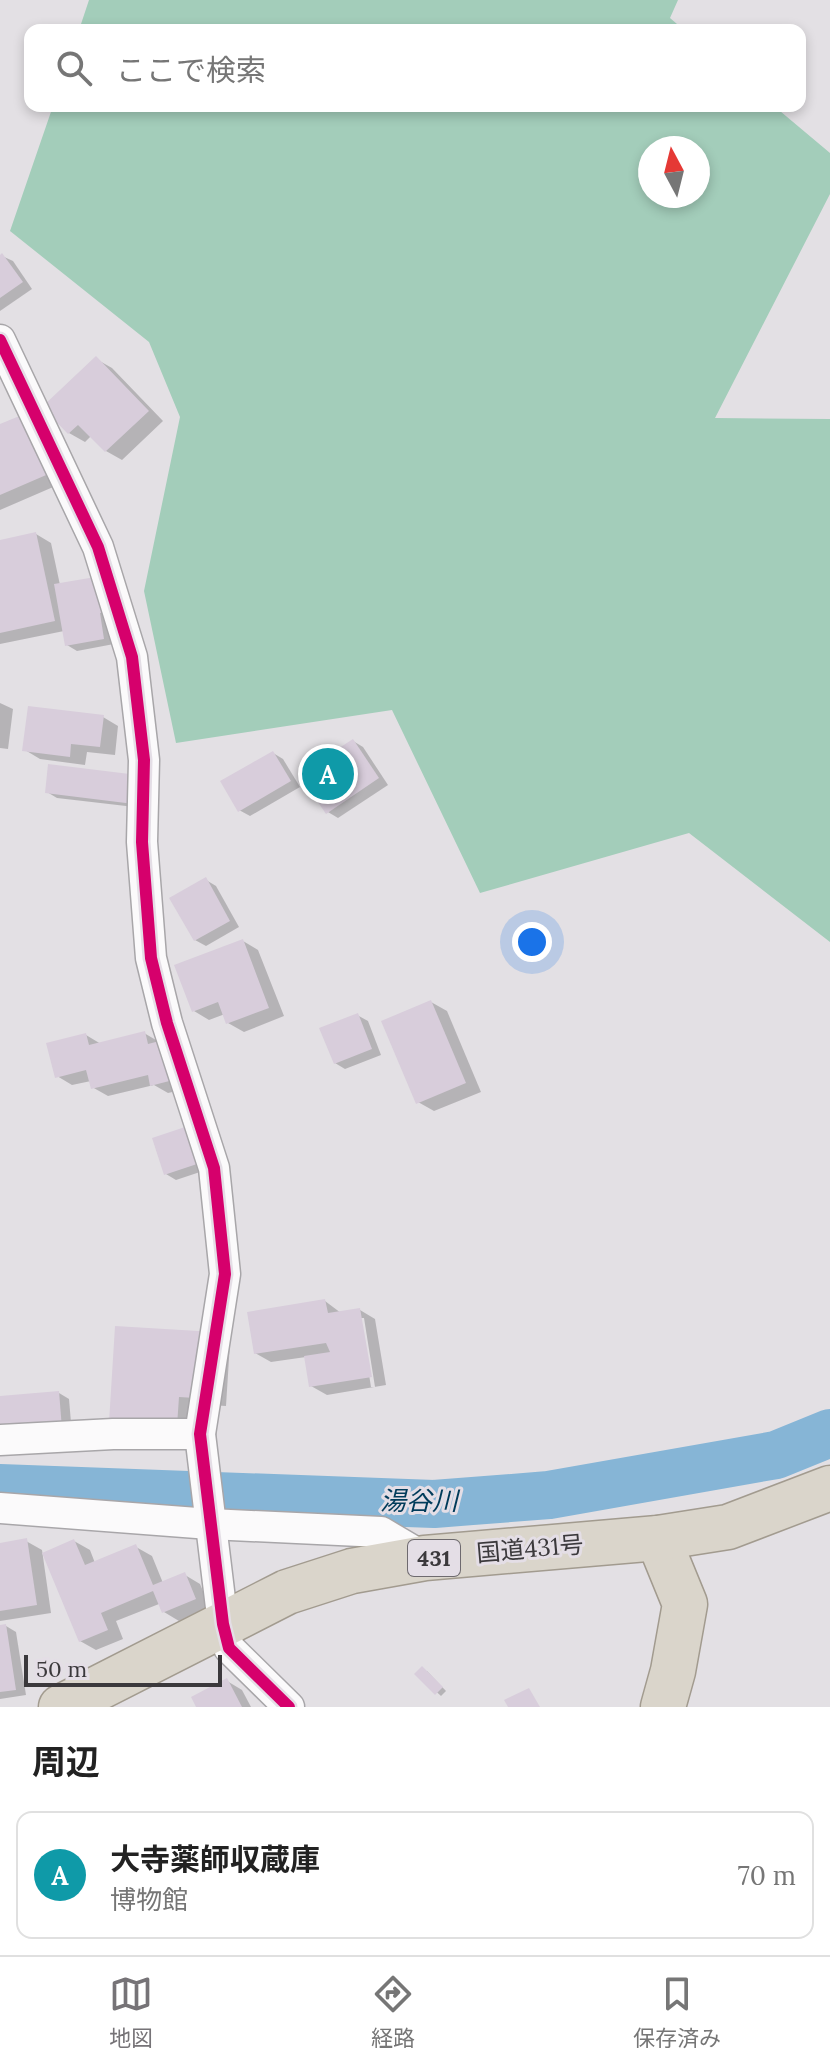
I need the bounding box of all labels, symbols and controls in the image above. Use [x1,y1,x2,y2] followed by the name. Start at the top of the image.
[24,24,806,112] search box
[52,46,96,90] icon: search
[116,51,266,89] text: ここで検索
[638,136,710,208] north arrow
[302,744,354,804] pin: A
[512,922,552,962] your location
[380,1484,461,1517] water label: 湯谷川
[475,1528,585,1569] street label: 国道431号
[408,1540,460,1576] road number: 431
[24,1651,222,1687] scale bar
[36,1655,87,1683] text: 50 m
[32,1740,100,1783] text: 周辺
[110,1840,320,1878] text: 大寺薬師収蔵庫
[51,1859,69,1892] text: A
[738,1859,796,1892] text: 70 m
[110,1883,188,1916] text: 博物館
[109,1972,153,2052] tab: 地図
[371,1972,415,2052] tab: 経路
[633,1972,721,2052] tab: 保存済み

